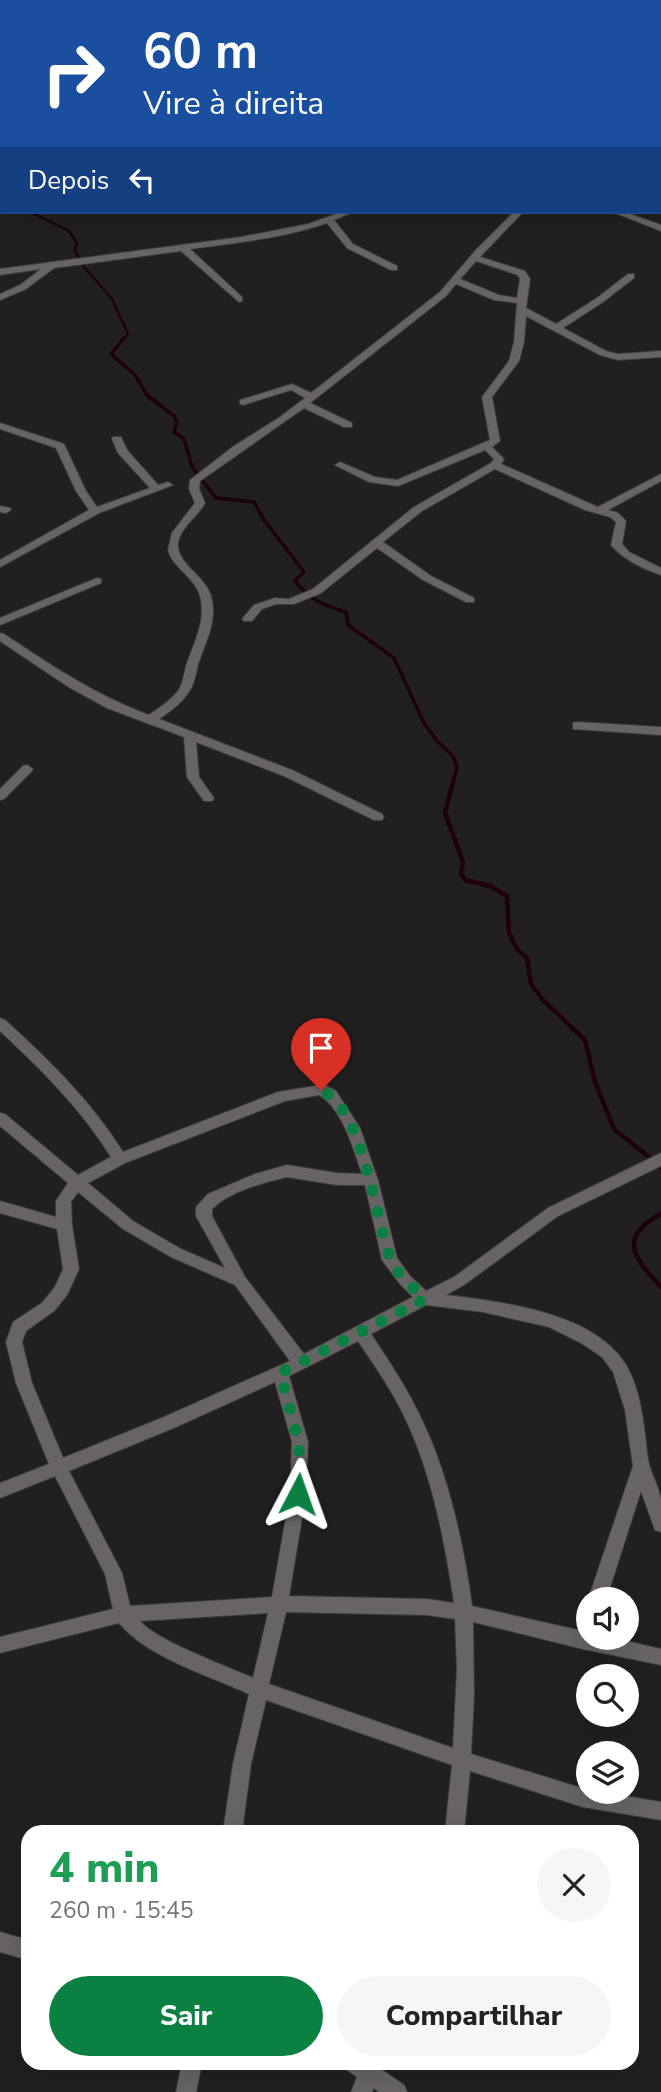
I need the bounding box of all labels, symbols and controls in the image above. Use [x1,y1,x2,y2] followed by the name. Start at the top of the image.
[143,18,258,85] text: 60 m
[28,28,119,119] icon: right
[143,82,324,125] text: Vire à direita
[123,161,161,199] icon: left
[28,163,109,198] text: Depois
[291,1018,351,1090] pin
[302,1029,340,1067] icon: arrive
[261,1457,335,1531] position arrow
[576,1587,639,1804] map controls
[576,1587,639,1650] button: sound
[576,1664,639,1727] button: search
[576,1741,639,1804] button: layers
[49,1840,159,1897] text: 4 min
[537,1848,611,1922] button: close
[49,1895,194,1926] text: 260 m · 15:45
[49,1976,323,2056] button: Sair
[337,1976,611,2056] button: Compartilhar

